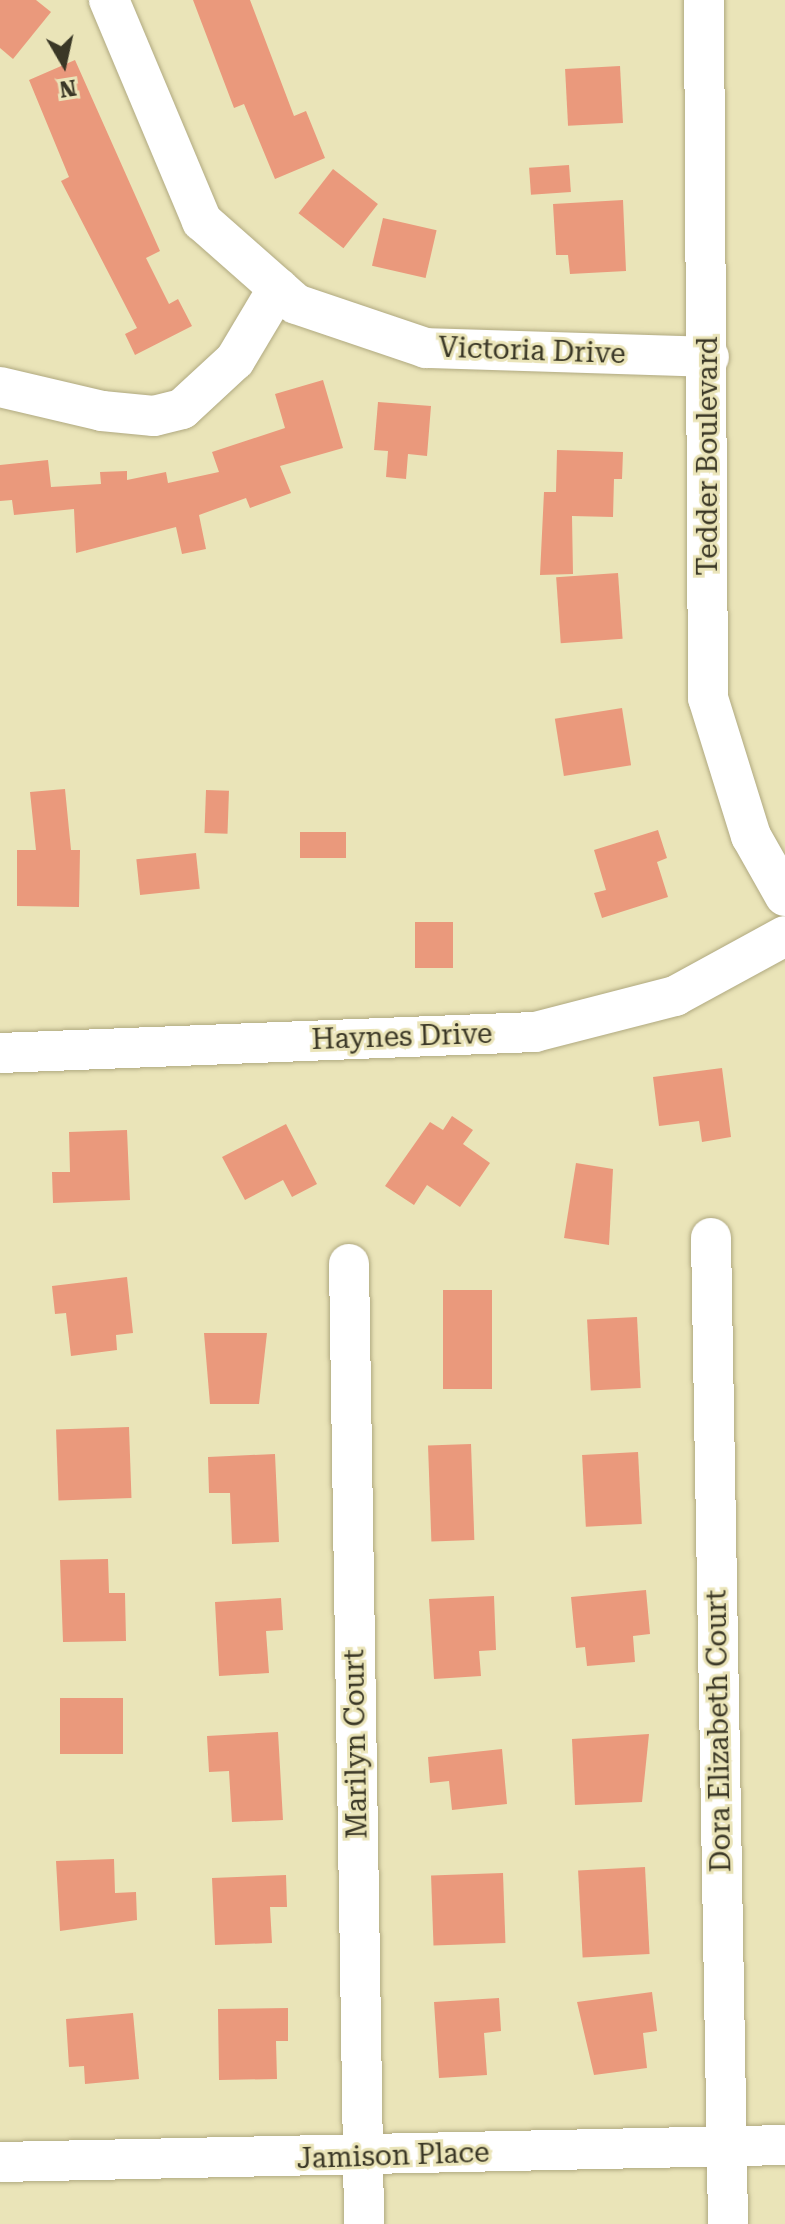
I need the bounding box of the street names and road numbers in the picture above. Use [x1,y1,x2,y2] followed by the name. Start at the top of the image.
[438,331,626,371] street label: Victoria Drive
[691,336,725,576] street label: Tedder Boulevard
[311,1017,493,1057] street label: Haynes Drive
[700,1589,738,1873] street label: Dora Elizabeth Court
[338,1649,374,1839] street label: Marilyn Court
[296,2136,490,2176] street label: Jamison Place

